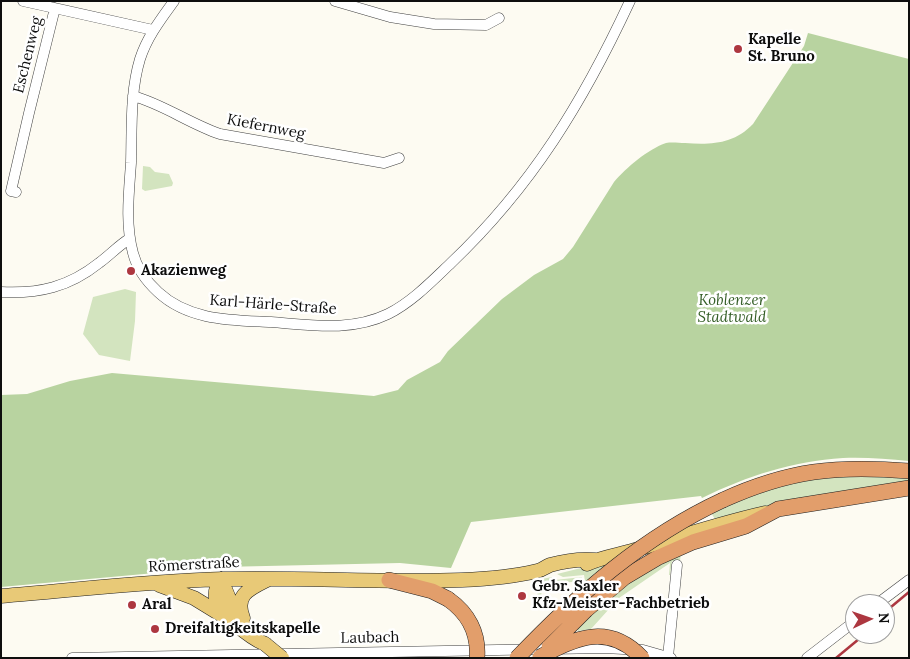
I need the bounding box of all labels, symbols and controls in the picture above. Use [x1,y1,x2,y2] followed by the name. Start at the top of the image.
[10,15,46,95] street label: Eschenweg
[748,31,815,66] place label: Kapelle St. Bruno
[732,43,744,55] marker: Kapelle St. Bruno
[225,111,307,143] street label: Kiefernweg
[141,262,226,280] place label: Akazienweg
[125,265,137,277] marker: Akazienweg
[209,292,337,318] street label: Karl-Härle-Straße
[698,292,766,327] park label: Koblenzer Stadtwald
[148,554,240,576] street label: Römerstraße
[532,578,710,613] place label: Gebr. Saxler Kfz-Meister-Fachbetrieb
[516,590,528,602] marker: Gebr. Saxler Kfz-Meister-Fachbetrieb
[845,594,895,644] north arrow
[142,596,172,614] place label: Aral
[126,599,138,611] marker: Aral
[875,612,893,624] text: N
[165,620,320,638] place label: Dreifaltigkeitskapelle
[149,623,161,635] marker: Dreifaltigkeitskapelle
[340,628,400,648] street label: Laubach

